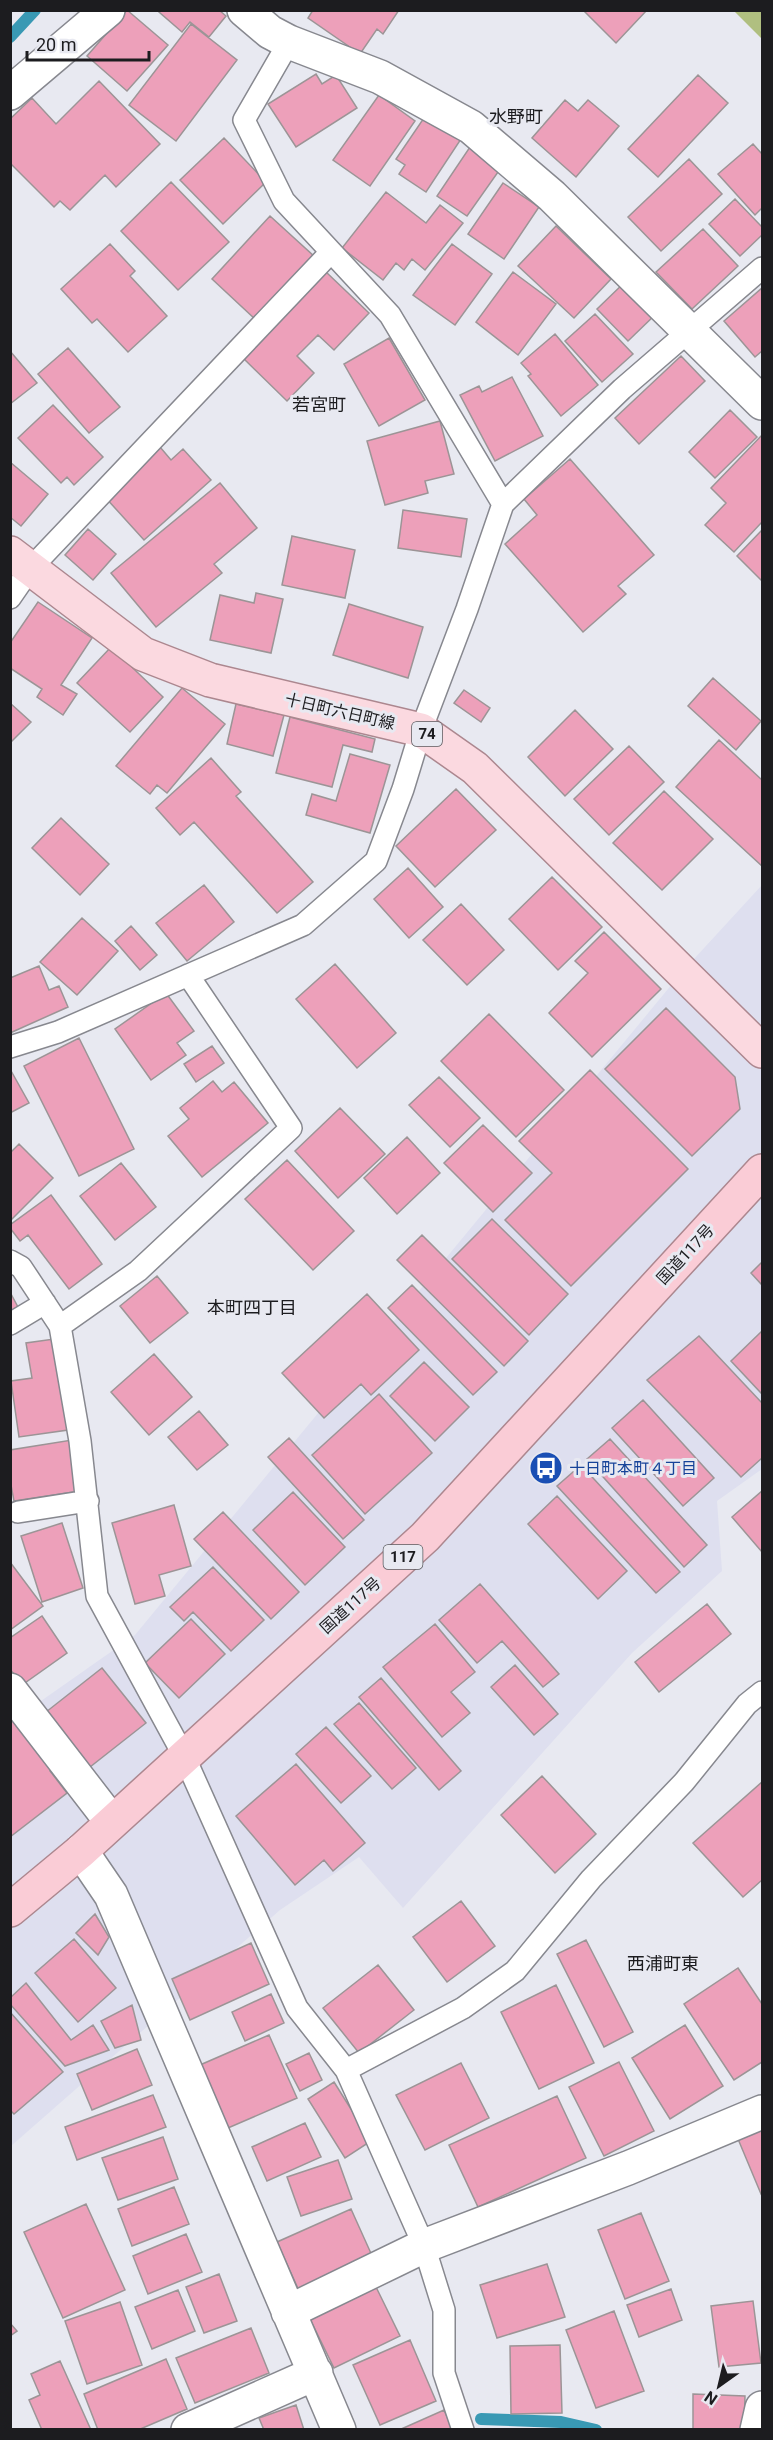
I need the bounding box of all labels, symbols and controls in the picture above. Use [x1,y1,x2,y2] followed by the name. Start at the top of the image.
[27,24,148,62] scale bar
[36,34,76,55] text: 20 m
[489,106,543,127] district label: 水野町
[292,394,346,415] district label: 若宮町
[283,690,397,733] street label: 十日町六日町線
[412,722,442,746] road number: 74
[653,1220,718,1288] street label: 国道117号
[207,1297,297,1318] district label: 本町四丁目
[528,1450,564,1486] bus stop icon: 十日町本町４丁目
[569,1459,697,1478] place label: 十日町本町４丁目
[384,1545,422,1569] road number: 117
[316,1573,385,1638] street label: 国道117号
[627,1953,699,1974] district label: 西浦町東
[689,2356,749,2416] north arrow
[701,2387,721,2409] text: N

